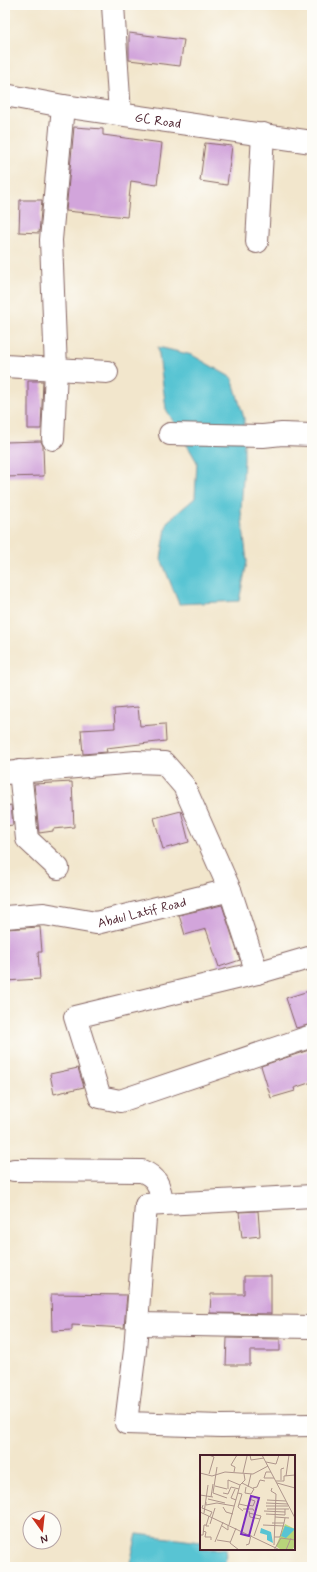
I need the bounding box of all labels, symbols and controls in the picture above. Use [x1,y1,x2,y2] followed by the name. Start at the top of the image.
[134,109,182,133] street label: GC Road
[96,894,188,932] street label: Abdul Latif Road
[200,1455,295,1550] inset map
[22,1510,62,1550] north arrow
[39,1531,50,1546] text: N

